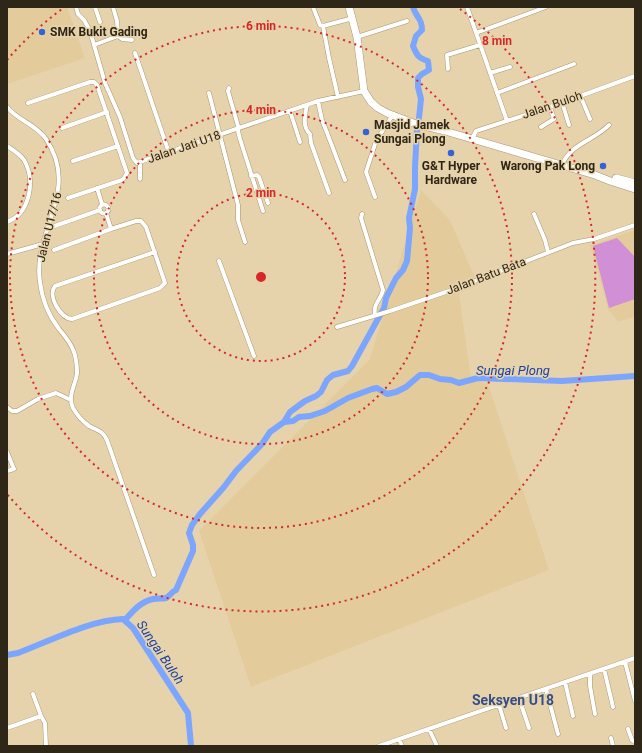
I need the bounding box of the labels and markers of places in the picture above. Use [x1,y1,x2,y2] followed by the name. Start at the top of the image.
[50,25,148,39] place label: SMK Bukit Gading
[37,27,47,37] marker: SMK Bukit Gading
[374,118,450,146] place label: Masjid Jamek Sungai Plong
[361,127,371,137] marker: Masjid Jamek Sungai Plong
[446,148,456,158] marker: G&T Hyper Hardware
[422,159,481,187] place label: G&T Hyper Hardware
[500,159,595,173] place label: Warong Pak Long
[598,161,608,171] marker: Warong Pak Long
[254,270,268,284] centre of rings

